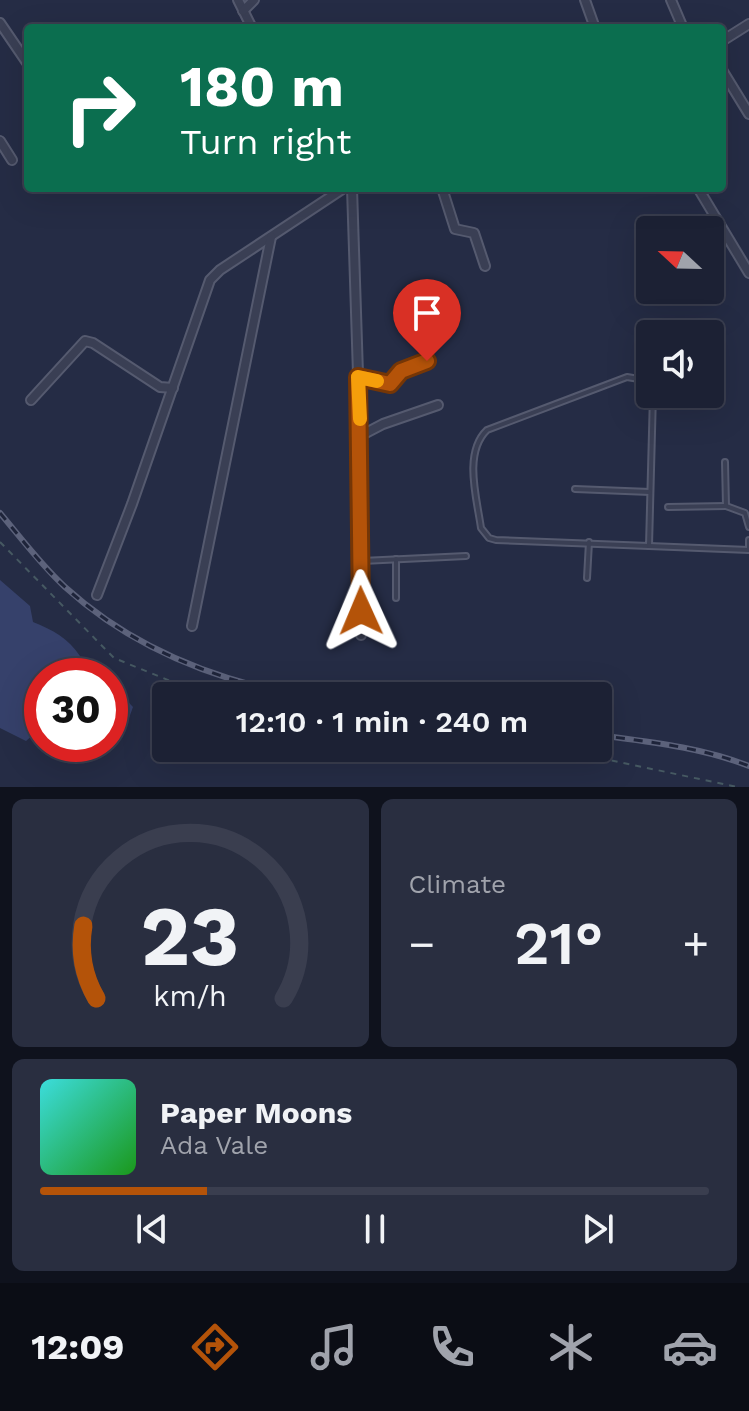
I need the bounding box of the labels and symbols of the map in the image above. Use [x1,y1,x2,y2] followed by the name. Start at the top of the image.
[636,216,724,304] north arrow
[393,279,461,361] pin
[319,569,403,653] position arrow
[24,658,128,762] speed limit sign: 30

